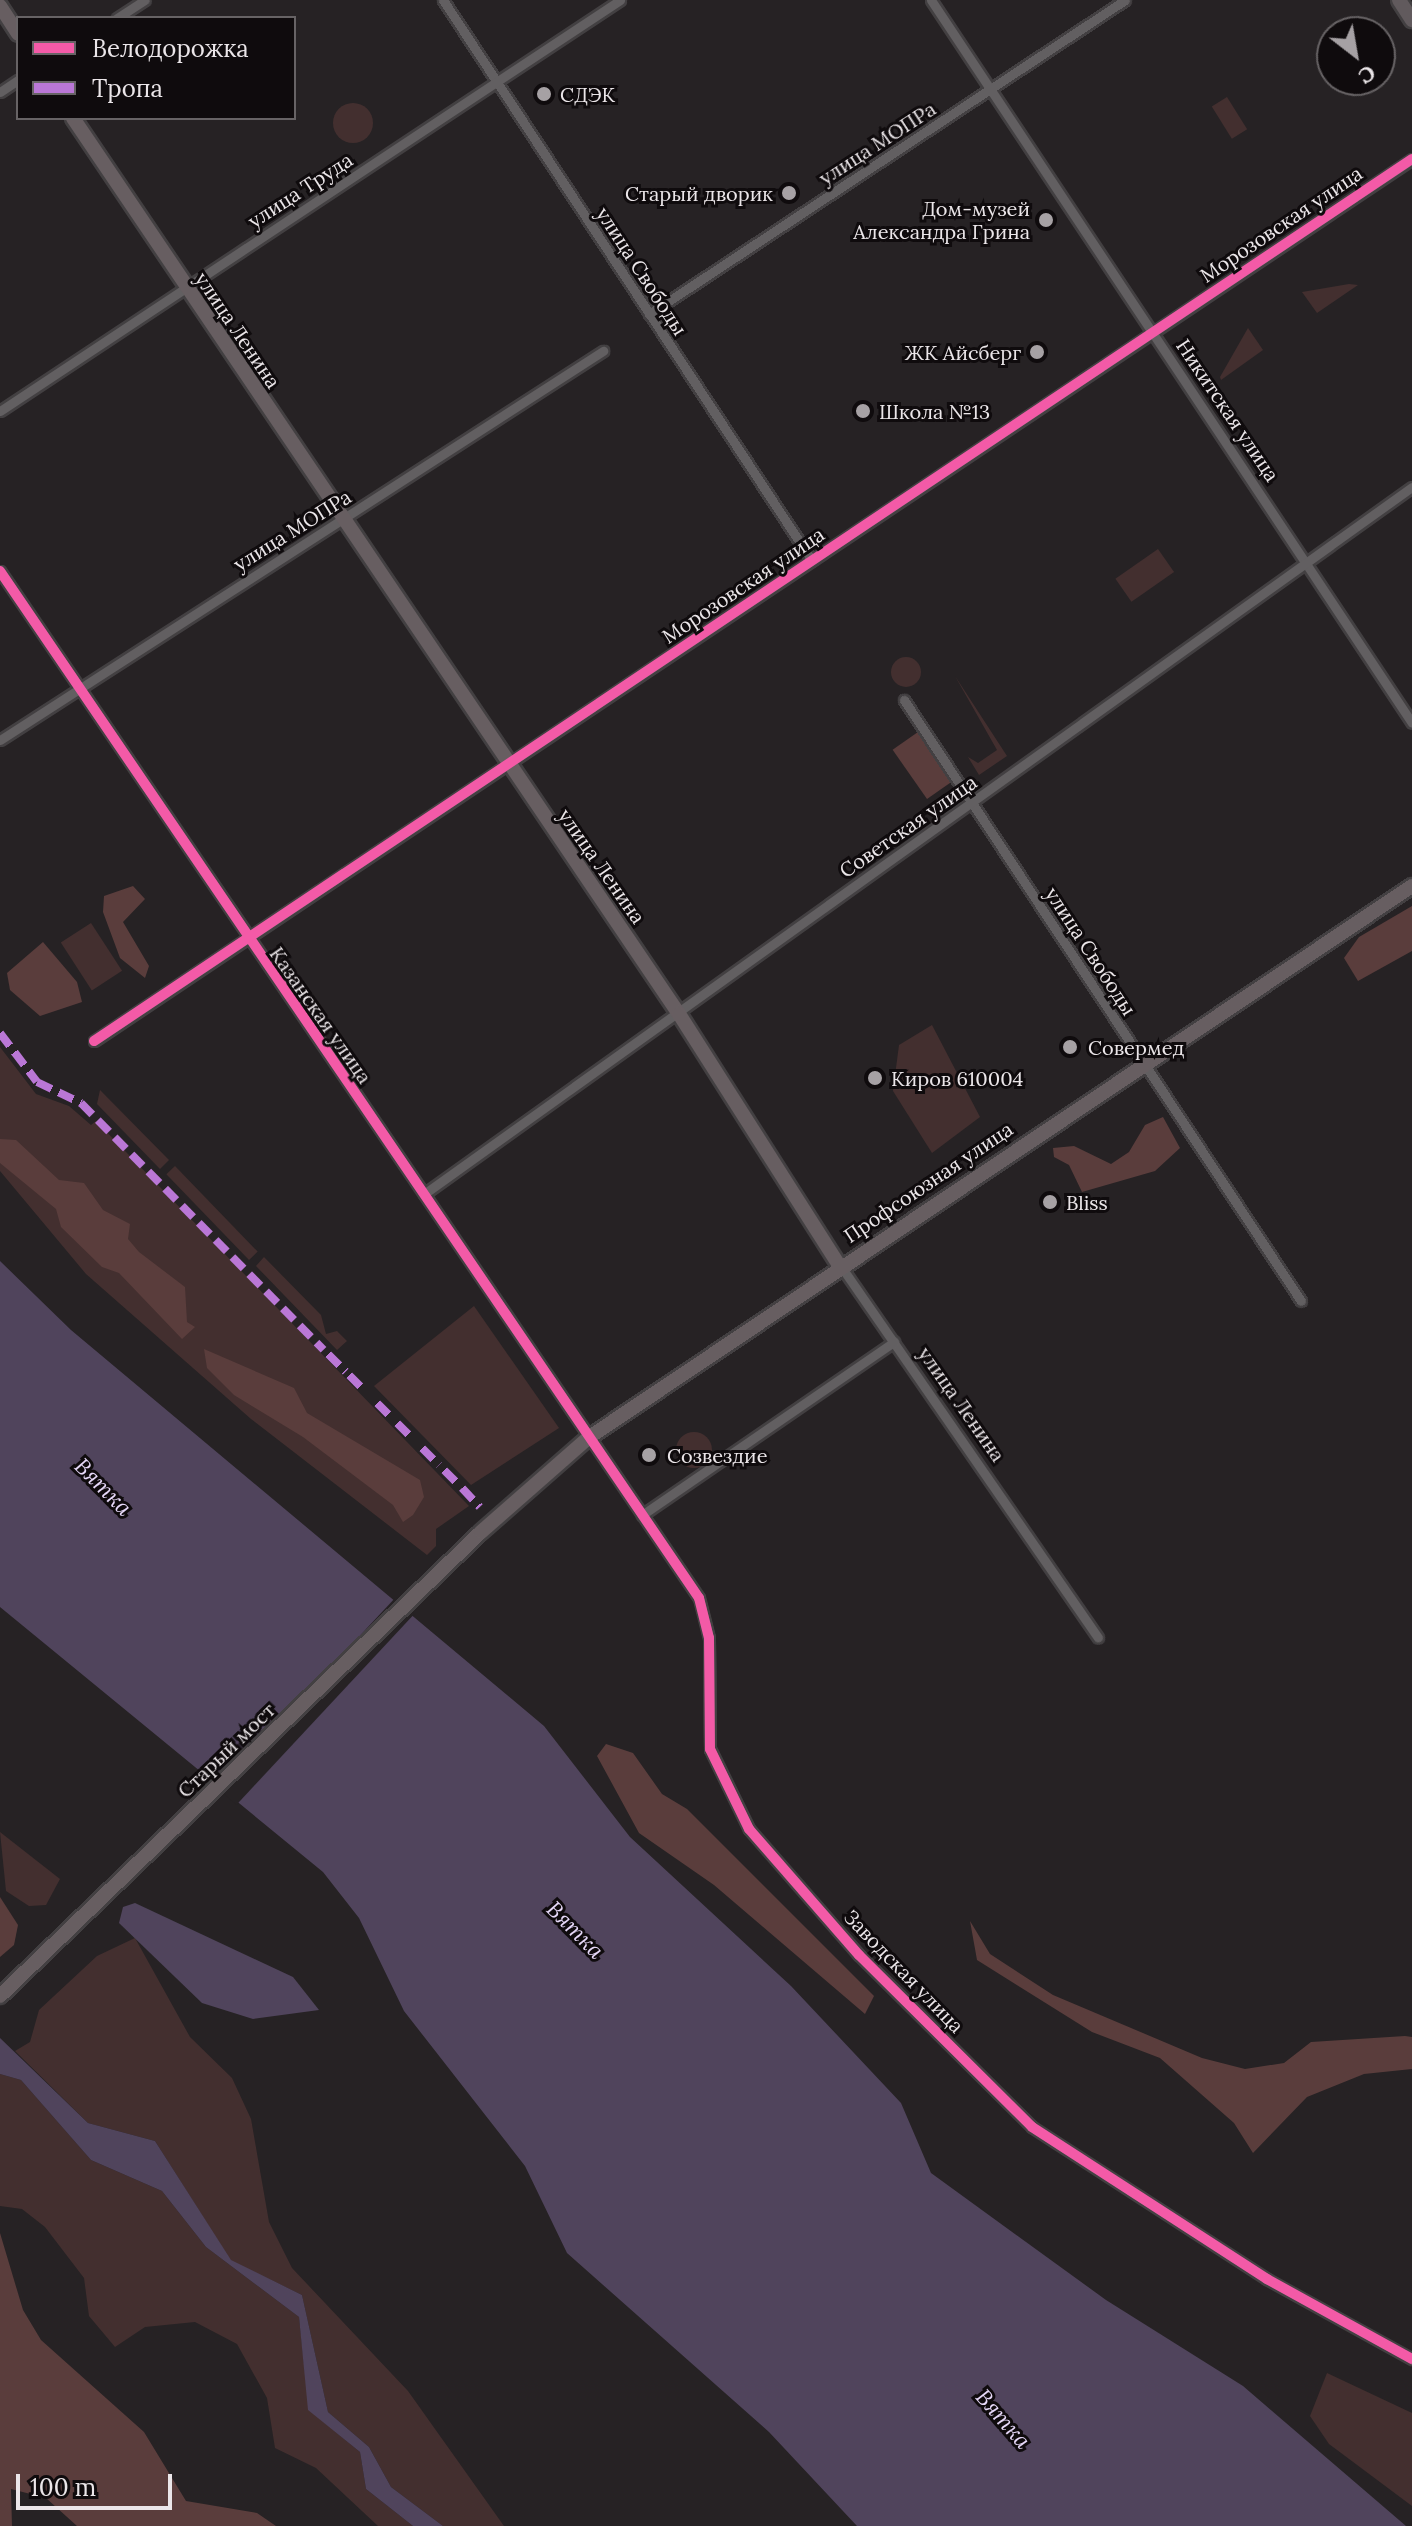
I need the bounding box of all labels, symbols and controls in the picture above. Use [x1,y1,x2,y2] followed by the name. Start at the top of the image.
[16,16,296,120] legend
[1316,16,1396,96] north arrow
[92,33,249,64] text: Велодорожка
[1354,59,1381,91] text: С
[92,73,163,104] text: Тропа
[560,82,615,106] place label: СДЭК
[535,85,553,103] marker: СДЭК
[814,96,940,190] street label: улица МОПРа
[243,147,357,233] street label: улица Труда
[1195,161,1367,287] street label: Морозовская улица
[625,181,773,205] place label: Старый дворик
[780,184,798,202] marker: Старый дворик
[853,196,1030,243] place label: Дом-музей Александра Грина
[592,202,692,340] street label: улица Свободы
[1037,211,1055,229] marker: Дом-музей Александра Грина
[190,267,286,393] street label: улица Ленина
[1171,334,1285,486] street label: Никитская улица
[905,340,1021,364] place label: ЖК Айсберг
[1028,343,1046,361] marker: ЖК Айсберг
[879,399,990,423] place label: Школа №13
[854,402,872,420] marker: Школа №13
[229,484,355,576] street label: улица МОПРа
[657,522,829,648] street label: Морозовская улица
[835,770,981,882] street label: Советская улица
[553,804,651,928] street label: улица Ленина
[1041,882,1141,1020] street label: улица Свободы
[265,942,377,1088] street label: Казанская улица
[1088,1035,1184,1059] place label: Совермед
[1059,1036,1081,1058] marker: Совермед
[891,1066,1023,1090] place label: Киров 610004
[866,1069,884,1087] marker: Киров 610004
[839,1117,1017,1247] street label: Профсоюзная улица
[1066,1190,1108,1214] place label: Bliss
[1041,1193,1059,1211] marker: Bliss
[913,1342,1011,1466] street label: улица Ленина
[667,1443,767,1467] place label: Созвездие
[638,1444,660,1466] marker: Созвездие
[69,1453,137,1521] water label: Вятка
[172,1698,280,1802] street label: Старый мост
[541,1896,609,1964] water label: Вятка
[839,1904,969,2038] street label: Заводская улица
[970,2384,1036,2454] water label: Вятка
[20,2458,176,2508] scale bar
[30,2472,96,2503] text: 100 m

